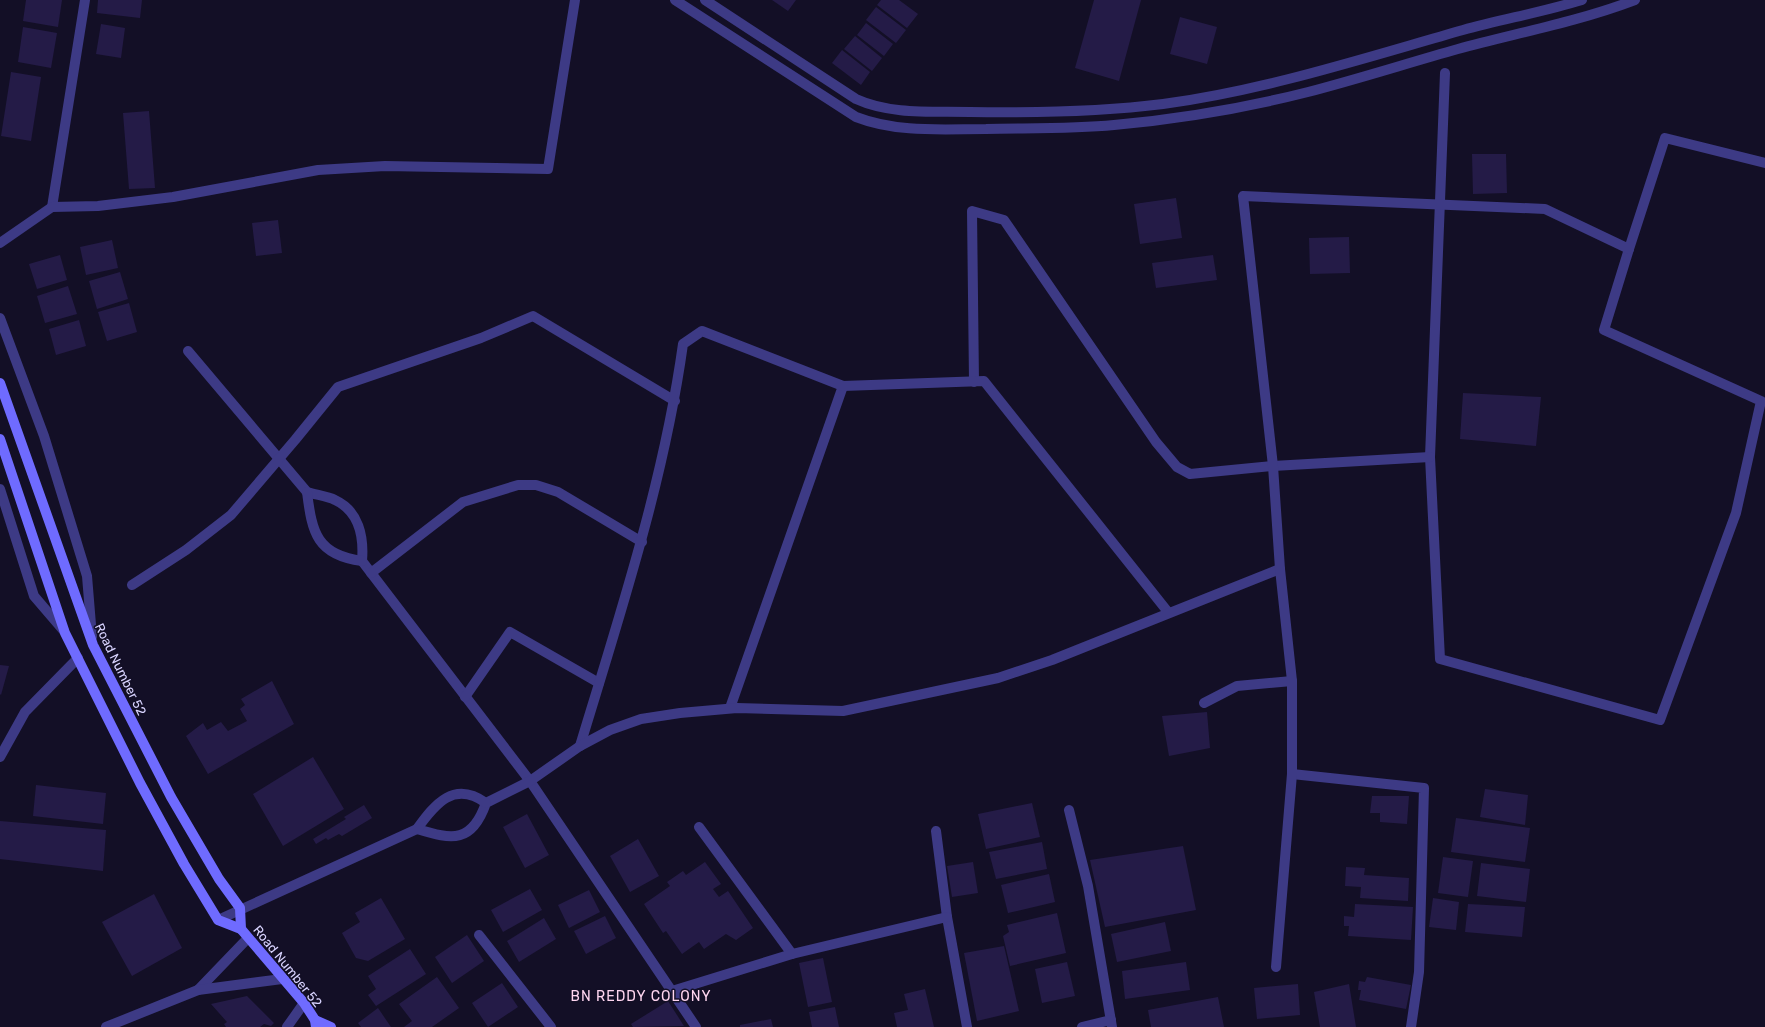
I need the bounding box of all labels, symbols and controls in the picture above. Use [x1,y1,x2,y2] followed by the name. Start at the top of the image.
[92,621,149,718] street label: Road Number 52
[250,923,325,1010] street label: Road Number 52
[571,988,711,1005] district label: BN REDDY COLONY

